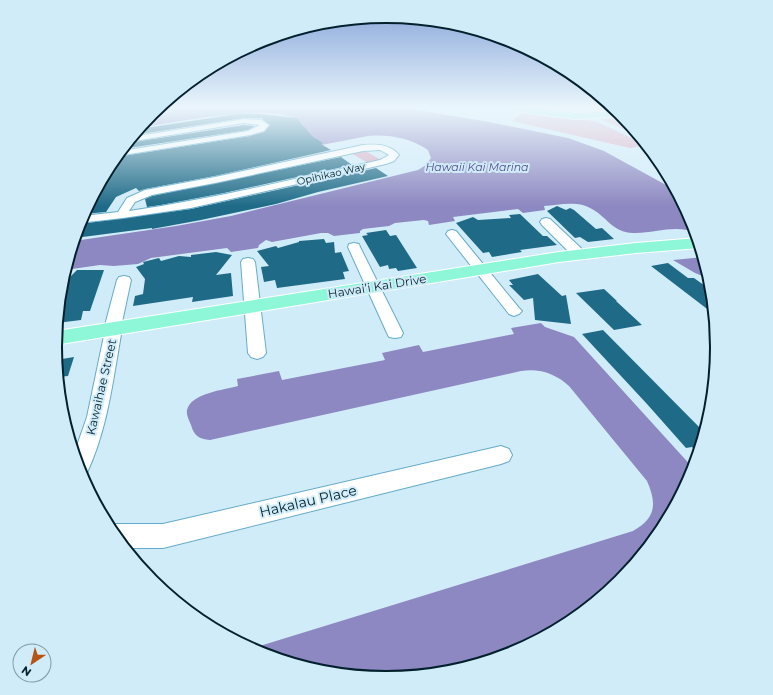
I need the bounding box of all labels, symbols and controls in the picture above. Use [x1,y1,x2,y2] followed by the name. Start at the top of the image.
[296,160,367,188] street label: Opihikao Way
[425,160,529,174] water label: Hawaii Kai Marina
[327,271,427,301] street label: Hawai’i Kai Drive
[83,338,119,436] street label: Kawaihae Street
[257,481,359,521] street label: Hakalau Place
[12,643,52,683] north arrow
[19,663,34,679] text: N

